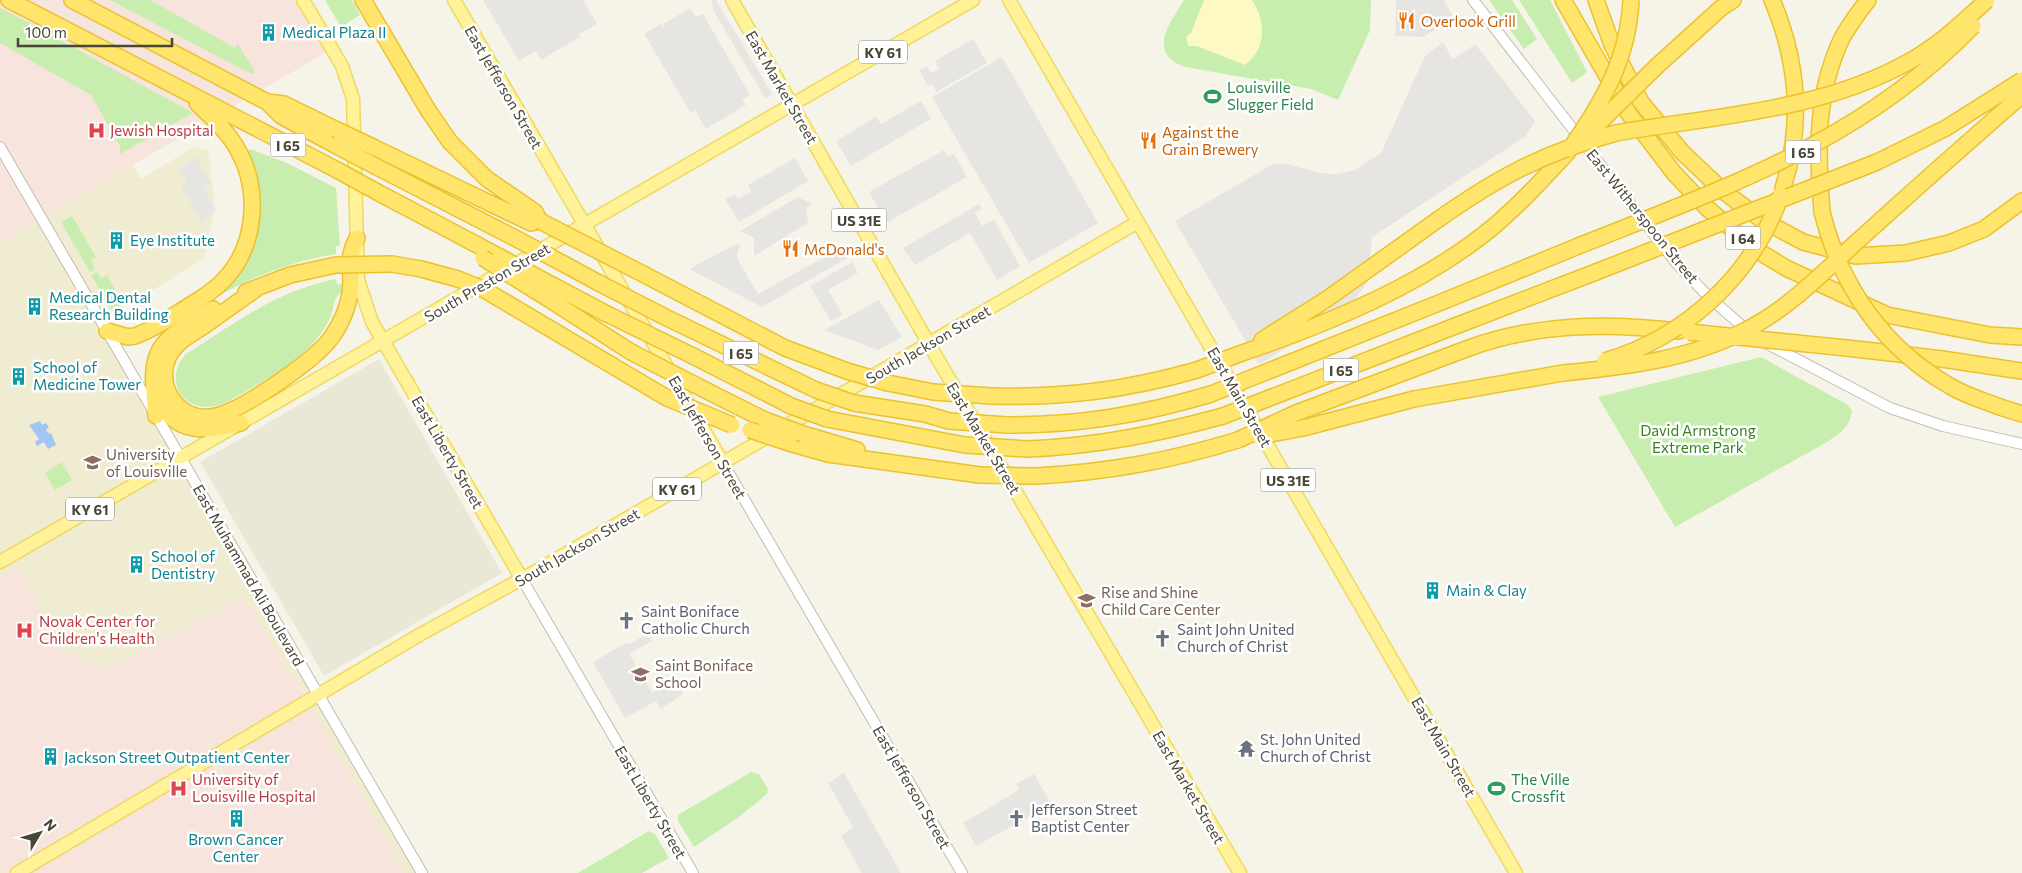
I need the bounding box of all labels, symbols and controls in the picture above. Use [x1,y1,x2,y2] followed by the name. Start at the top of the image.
[1397,11,1417,31] restaurant icon: Overlook Grill
[1421,12,1516,30] place label: Overlook Grill
[18,15,171,47] scale bar
[258,22,278,42] building icon: Medical Plaza II
[461,22,547,152] street label: East Jefferson Street
[25,23,67,41] text: 100 m
[282,23,386,41] place label: Medical Plaza II
[742,27,822,147] street label: East Market Street
[859,41,907,64] road number: KY 61
[1227,78,1314,113] place label: Louisville Slugger Field
[1203,86,1223,106] sports icon: Louisville Slugger Field
[86,120,106,140] hospital icon: Jewish Hospital
[110,121,214,139] place label: Jewish Hospital
[1162,123,1259,158] place label: Against the Grain Brewery
[1138,131,1158,151] restaurant icon: Against the Grain Brewery
[270,134,306,156] road number: I 65
[1786,140,1820,163] road number: I 65
[1583,145,1703,287] street label: East Witherspoon Street
[832,208,886,232] road number: US 31E
[1726,227,1760,250] road number: I 64
[106,230,126,250] building icon: Eye Institute
[130,231,215,249] place label: Eye Institute
[421,239,553,325] street label: South Preston Street
[780,239,800,259] restaurant icon: McDonald's
[804,240,885,258] place label: McDonald's
[49,288,169,323] place label: Medical Dental Research Building
[25,296,45,316] building icon: Medical Dental Research Building
[862,301,994,387] street label: South Jackson Street
[724,342,758,364] road number: I 65
[1204,344,1276,450] street label: East Main Street
[33,358,141,393] place label: School of Medicine Tower
[1324,358,1358,382] road number: I 65
[9,366,29,386] building icon: School of Medicine Tower
[665,372,751,502] street label: East Jefferson Street
[943,379,1025,497] street label: East Market Street
[408,393,488,511] street label: East Liberty Street
[1640,421,1756,456] park label: David Armstrong Extreme Park
[106,445,187,480] place label: University of Louisville
[82,453,102,473] school or university icon: University of Louisville
[1260,468,1316,492] road number: US 31E
[653,478,701,500] road number: KY 61
[190,481,308,669] street label: East Muhammad Ali Boulevard
[66,498,114,520] road number: KY 61
[511,504,643,590] street label: South Jackson Street
[151,547,215,582] place label: School of Dentistry
[127,555,147,575] building icon: School of Dentistry
[1422,580,1442,600] building icon: Main & Clay
[1446,581,1527,599] place label: Main & Clay
[1101,583,1220,618] place label: Rise and Shine Child Care Center
[1077,591,1097,611] school or university icon: Rise and Shine Child Care Center
[641,602,750,637] place label: Saint Boniface Catholic Church
[617,610,637,630] church icon: Saint Boniface Catholic Church
[39,612,156,647] place label: Novak Center for Children's Health
[15,620,35,640] hospital icon: Novak Center for Children's Health
[1177,620,1295,655] place label: Saint John United Church of Christ
[1153,628,1173,648] church icon: Saint John United Church of Christ
[655,656,753,691] place label: Saint Boniface School
[631,664,651,684] school or university icon: Saint Boniface School
[1408,694,1480,800] street label: East Main Street
[869,722,955,852] street label: East Jefferson Street
[1149,727,1229,847] street label: East Market Street
[1260,730,1371,765] place label: St. John United Church of Christ
[1236,738,1256,758] temple icon: St. John United Church of Christ
[611,743,691,861] street label: East Liberty Street
[40,747,60,767] building icon: Jackson Street Outpatient Center
[64,748,290,766] place label: Jackson Street Outpatient Center
[192,770,316,805] place label: University of Louisville Hospital
[1511,770,1570,805] place label: The Ville Crossfit
[168,778,188,798] hospital icon: University of Louisville Hospital
[1487,778,1507,798] sports icon: The Ville Crossfit
[1031,800,1138,835] place label: Jefferson Street Baptist Center
[15,808,65,858] north arrow
[226,808,246,828] building icon: Brown Cancer Center
[1007,808,1027,828] church icon: Jefferson Street Baptist Center
[41,815,61,834] text: N
[188,830,284,865] place label: Brown Cancer Center

